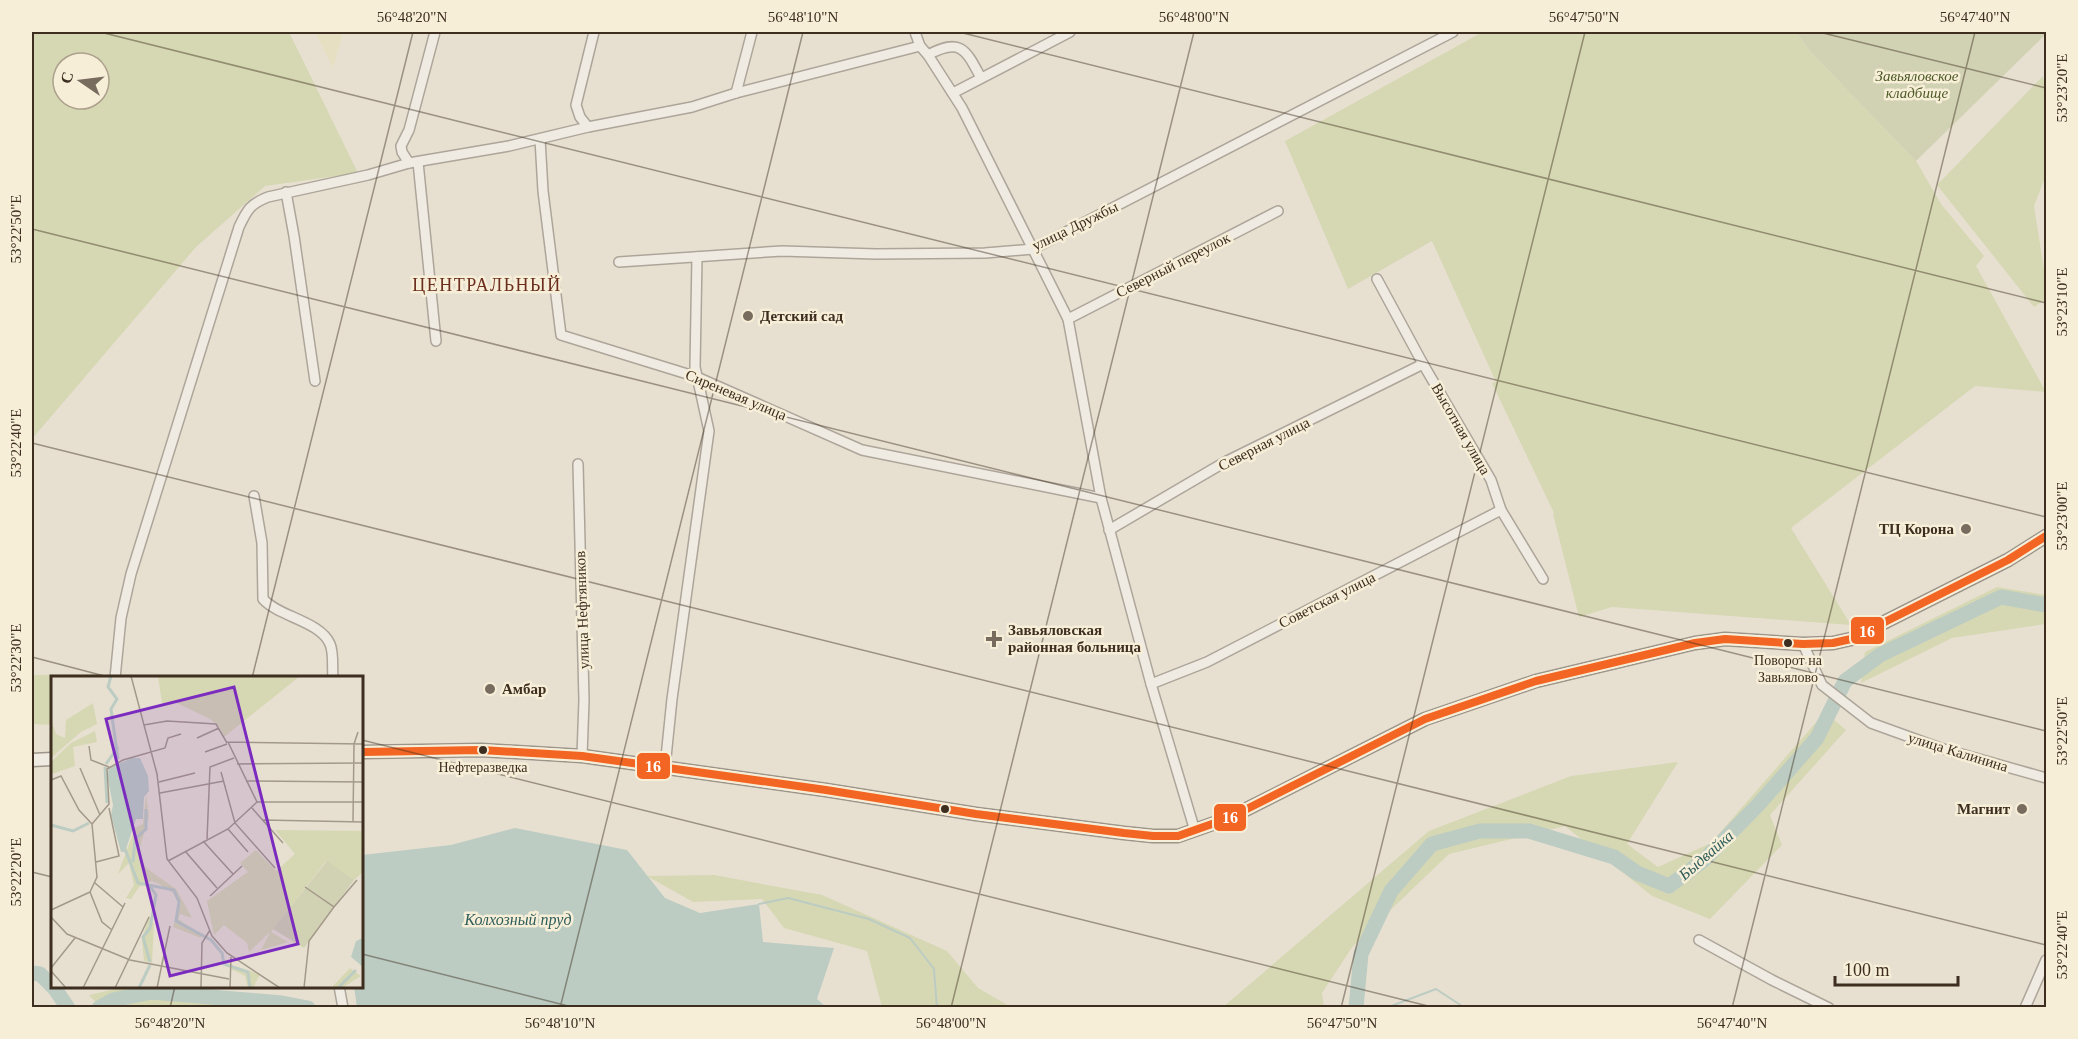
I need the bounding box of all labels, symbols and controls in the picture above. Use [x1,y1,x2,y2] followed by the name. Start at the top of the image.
[377,9,447,25] text: 56°48'20"N
[768,9,838,25] text: 56°48'10"N
[1159,9,1229,25] text: 56°48'00"N
[1549,9,1619,25] text: 56°47'50"N
[1940,9,2010,25] text: 56°47'40"N
[51,51,111,111] north arrow
[2054,54,2070,123] text: 53°23'20"E
[1875,68,1959,101] park label: Завьяловское кладбище
[57,70,77,85] text: С
[8,195,24,264] text: 53°22'50"E
[1029,198,1121,254] street label: улица Дружбы
[1113,229,1233,301] street label: Северный переулок
[2054,268,2070,337] text: 53°23'10"E
[412,275,562,295] district label: ЦЕНТРАЛЬНЫЙ
[760,308,843,324] place label: Детский сад
[741,309,755,323] marker: Детский сад
[683,367,789,424] street label: Сиреневая улица
[1428,380,1494,478] street label: Высотная улица
[8,409,24,478] text: 53°22'40"E
[1216,414,1313,474] street label: Северная улица
[2054,482,2070,551] text: 53°23'00"E
[1879,521,1954,537] place label: ТЦ Корона
[1959,522,1973,536] marker: ТЦ Корона
[572,550,592,670] street label: улица Нефтяников
[1276,569,1378,631] street label: Советская улица
[1850,616,1885,645] line badge: 16
[1008,622,1142,655] place label: Завьяловская районная больница
[1859,623,1875,640] text: 16
[8,624,24,693] text: 53°22'30"E
[985,630,1003,648] marker: Завьяловская районная больница
[1782,637,1794,649] marker: Поворот на Завьялово
[1754,653,1823,685] place label: Поворот на Завьялово
[51,676,363,988] inset map
[502,681,546,697] place label: Амбар
[483,682,497,696] marker: Амбар
[2054,697,2070,766] text: 53°22'50"E
[1906,729,2010,775] street label: улица Калинина
[477,744,489,756] marker: Нефтеразведка
[636,752,671,780] line badge: 16
[645,758,661,775] text: 16
[438,760,528,775] place label: Нефтеразведка
[1957,801,2011,817] place label: Магнит
[2015,802,2029,816] marker: Магнит
[939,803,951,815] unlabelled marker
[1213,803,1247,832] line badge: 16
[1222,809,1238,826] text: 16
[1675,827,1737,884] water label: Быдвайка
[8,838,24,907] text: 53°22'20"E
[463,911,572,929] water label: Колхозный пруд
[2054,911,2070,980] text: 53°22'40"E
[1835,949,1958,987] scale bar
[1844,960,1890,980] text: 100 m
[135,1015,205,1031] text: 56°48'20"N
[525,1015,595,1031] text: 56°48'10"N
[916,1015,986,1031] text: 56°48'00"N
[1307,1015,1377,1031] text: 56°47'50"N
[1697,1015,1767,1031] text: 56°47'40"N

